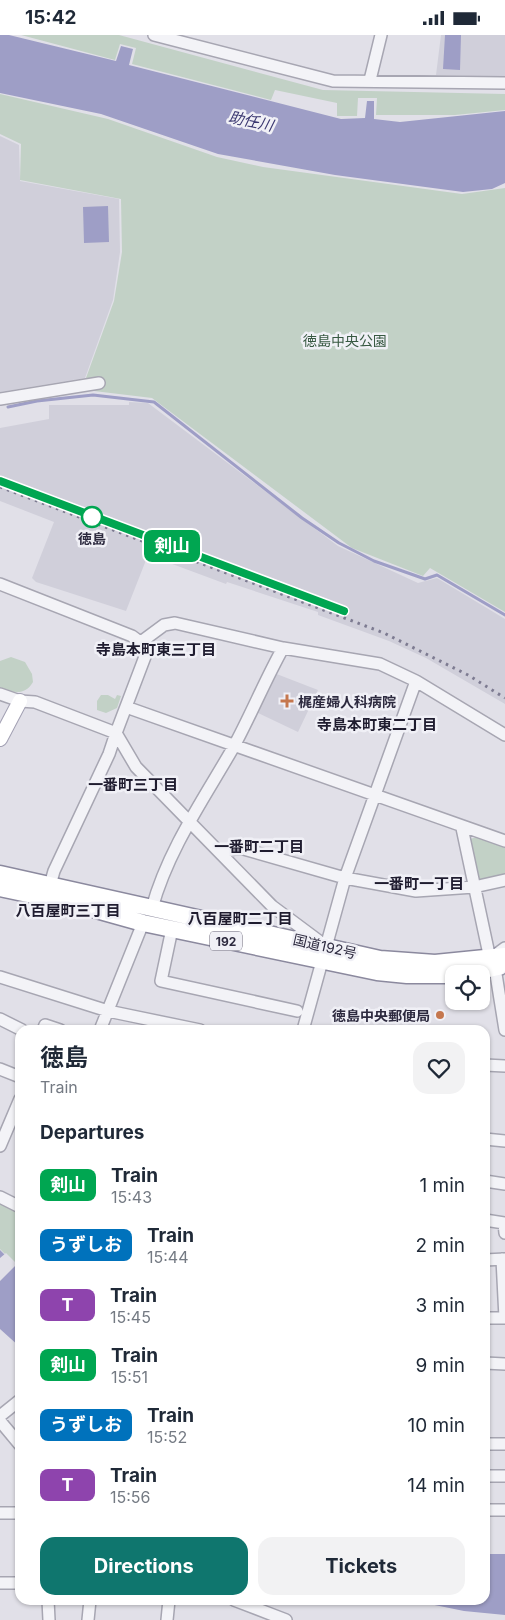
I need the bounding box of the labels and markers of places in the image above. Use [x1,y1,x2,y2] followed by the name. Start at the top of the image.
[81,506,103,528] marker: 徳島
[78,530,106,547] place label: 徳島
[298,693,396,710] place label: 梶産婦人科病院
[280,694,294,708] marker: 梶産婦人科病院
[332,1007,430,1024] place label: 徳島中央郵便局
[434,1009,446,1021] marker: 徳島中央郵便局

